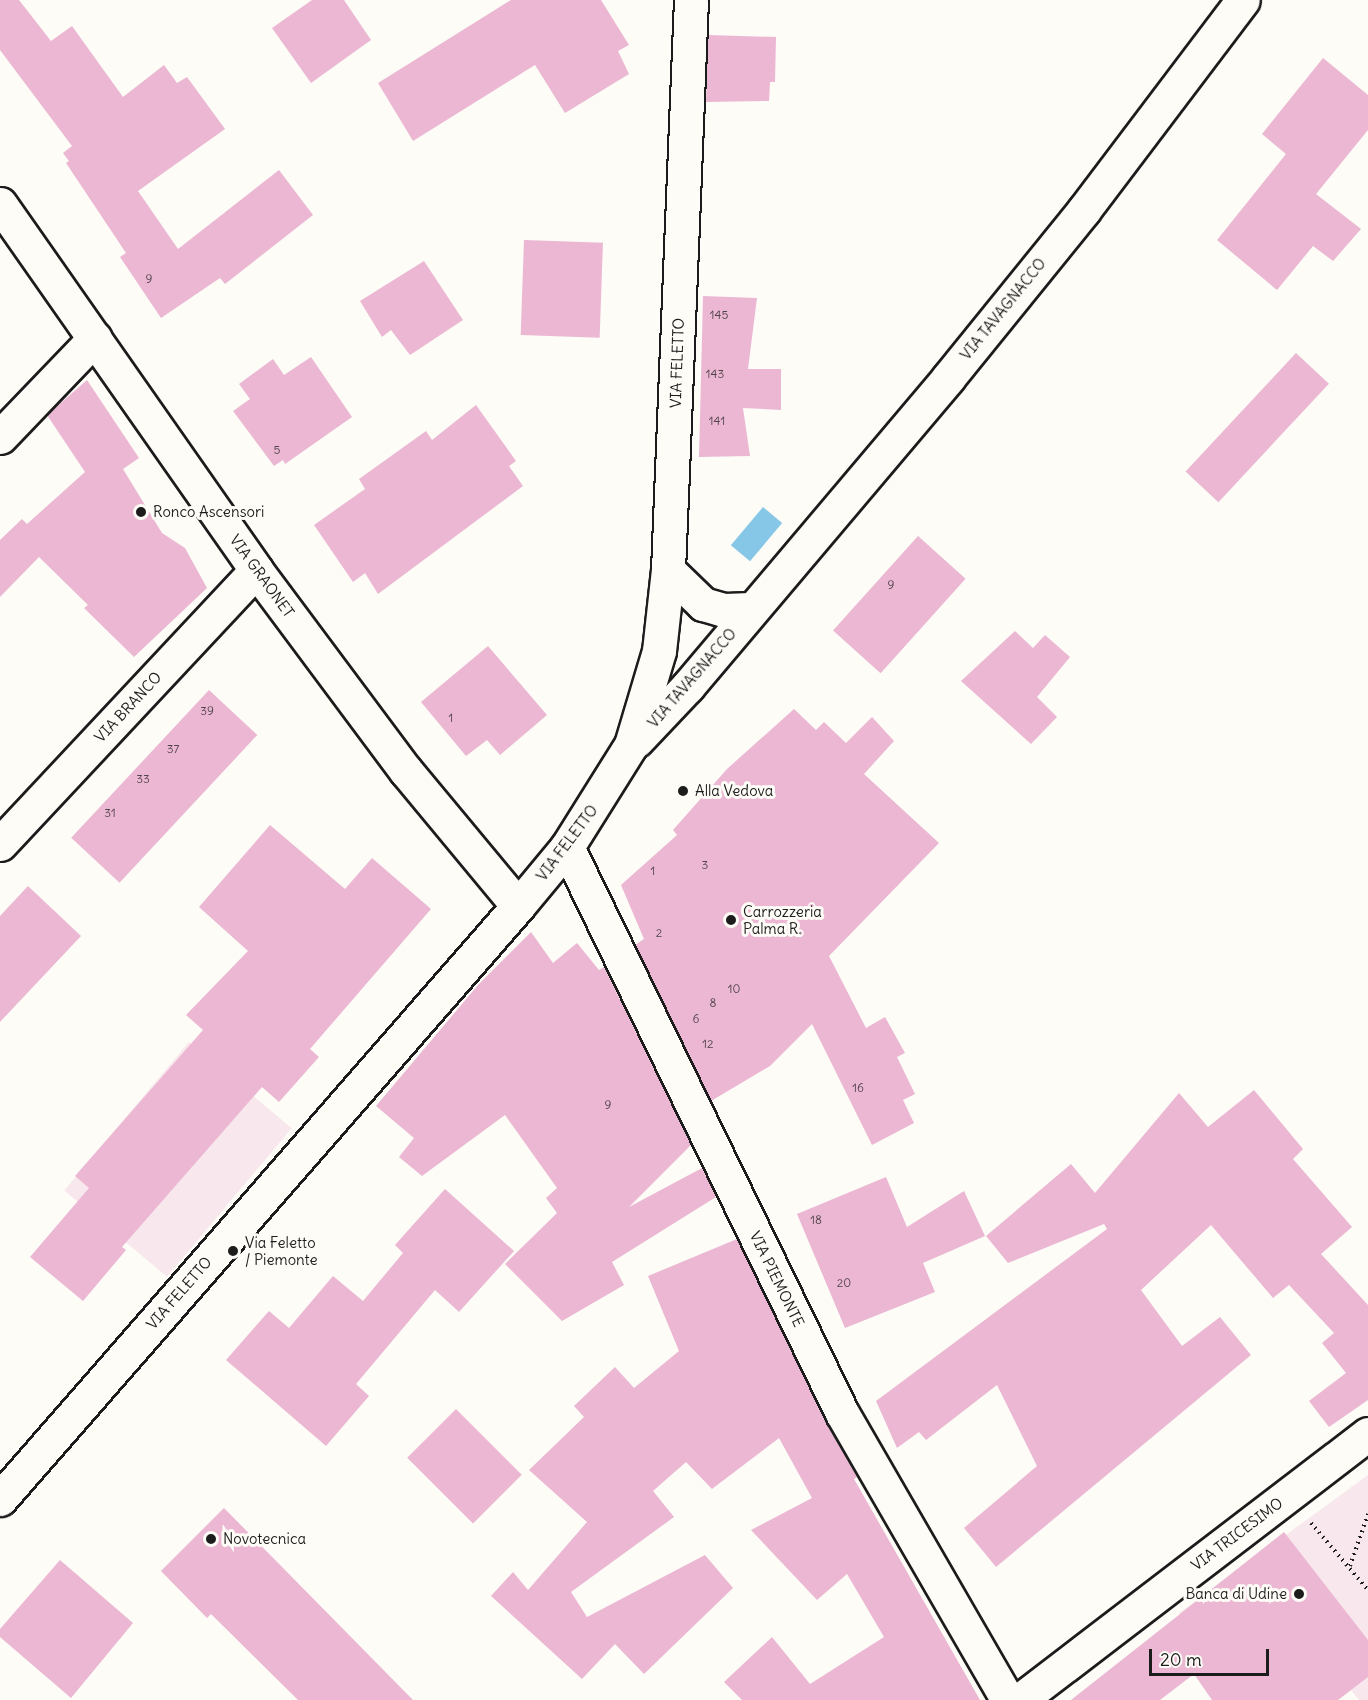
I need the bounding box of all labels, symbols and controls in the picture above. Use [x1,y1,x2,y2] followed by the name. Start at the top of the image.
[956,254,1050,364] street label: VIA TAVAGNACCO
[146,272,152,286] house number: 9
[710,308,728,322] house number: 145
[666,318,688,408] street label: VIA FELETTO
[706,367,724,381] house number: 143
[709,414,725,428] house number: 141
[274,443,280,457] house number: 5
[153,503,264,521] place label: Ronco Ascensori
[134,505,148,519] marker: Ronco Ascensori
[226,531,298,621] street label: VIA GRAONET
[888,578,894,592] house number: 9
[644,625,740,731] street label: VIA TAVAGNACCO
[91,668,165,746] street label: VIA BRANCO
[200,704,214,718] house number: 39
[449,711,453,725] house number: 1
[167,742,179,756] house number: 37
[136,772,150,786] house number: 33
[695,782,773,800] place label: Alla Vedova
[676,784,690,798] marker: Alla Vedova
[533,802,601,884] street label: VIA FELETTO
[104,806,116,820] house number: 31
[702,858,708,872] house number: 3
[651,864,655,878] house number: 1
[743,902,822,937] place label: Carrozzeria Palma R.
[724,913,738,927] marker: Carrozzeria Palma R.
[656,926,662,940] house number: 2
[728,982,740,996] house number: 10
[710,996,716,1010] house number: 8
[693,1012,699,1026] house number: 6
[702,1037,714,1051] house number: 12
[852,1081,864,1095] house number: 16
[605,1098,611,1112] house number: 9
[810,1213,822,1227] house number: 18
[746,1228,808,1330] street label: VIA PIEMONTE
[245,1233,318,1268] place label: Via Feletto / Piemonte
[226,1244,240,1258] marker: Via Feletto / Piemonte
[143,1253,215,1333] street label: VIA FELETTO
[837,1276,851,1290] house number: 20
[1188,1494,1286,1574] street label: VIA TRICESIMO
[223,1530,306,1548] place label: Novotecnica
[204,1532,218,1546] marker: Novotecnica
[1185,1585,1287,1603] place label: Banca di Udine
[1292,1587,1306,1601] marker: Banca di Udine
[1152,1637,1272,1675] scale bar
[1160,1648,1202,1671] text: 20 m

